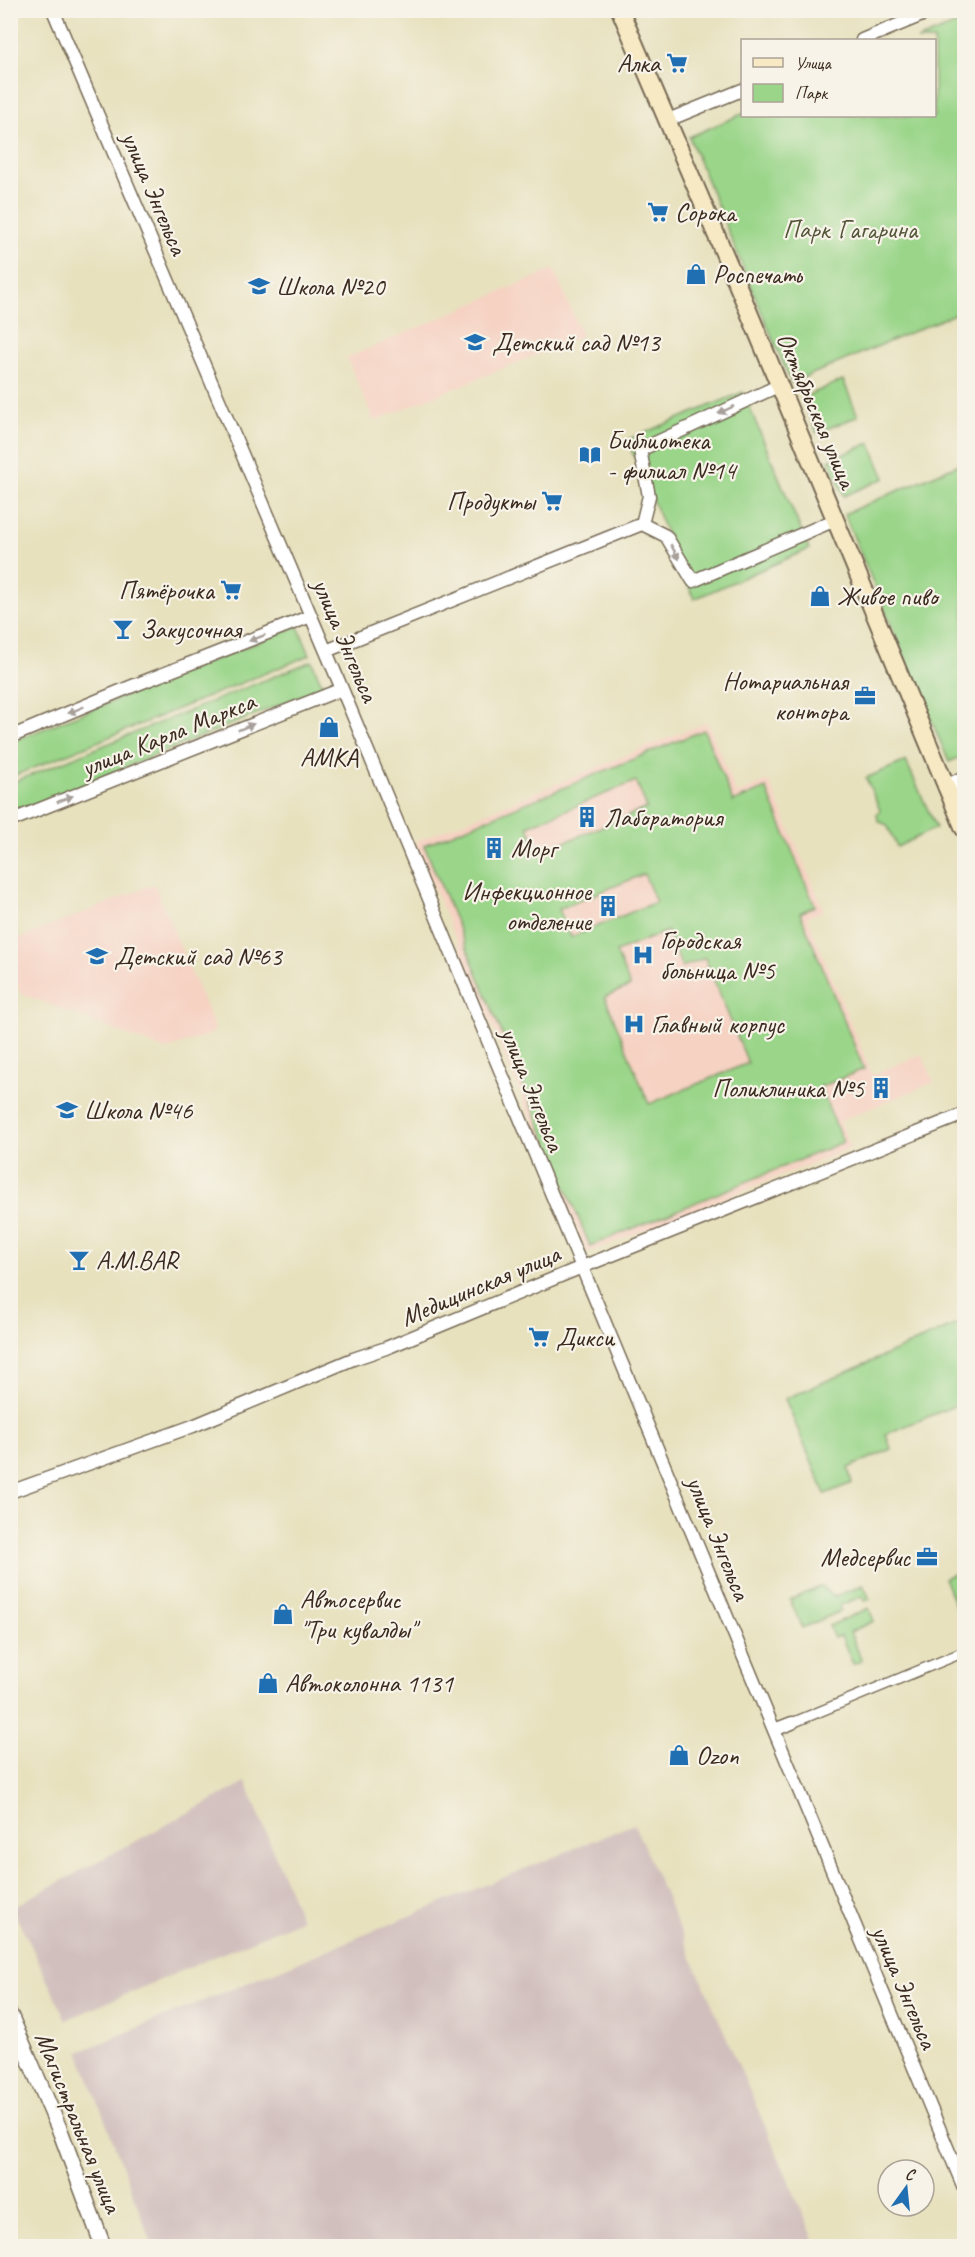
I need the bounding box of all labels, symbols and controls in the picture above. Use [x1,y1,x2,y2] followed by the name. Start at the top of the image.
[741,39,936,117] legend
[617,47,662,80] place label: Алка
[665,51,689,75] supermarket icon: Алка
[795,52,832,74] text: Улица
[795,82,829,104] text: Парк
[113,125,196,261] street label: улица Энгельса
[675,196,738,229] place label: Сорока
[646,200,670,224] supermarket icon: Сорока
[783,213,919,246] park label: Парк Гагарина
[713,258,803,291] place label: Роспечать
[684,262,708,286] shop icon: Роспечать
[276,270,387,303] place label: Школа №20
[247,274,271,298] school or university icon: Школа №20
[492,326,662,359] place label: Детский сад №13
[769,327,865,495] street label: Октябрьская улица
[463,330,487,354] school or university icon: Детский сад №13
[718,405,735,414] one-way arrow
[607,424,738,487] place label: Библиотека - филиал №14
[578,443,602,467] library icon: Библиотека - филиал №14
[447,485,537,518] place label: Продукты
[540,489,564,513] supermarket icon: Продукты
[670,544,681,560] one-way arrow
[304,572,387,708] street label: улица Энгельса
[119,574,216,607] place label: Пятёрочка
[219,578,243,602] supermarket icon: Пятёрочка
[837,580,940,613] place label: Живое пиво
[808,584,832,608] shop icon: Живое пиво
[140,613,243,646] place label: Закусочная
[111,617,135,641] bar icon: Закусочная
[248,634,266,643] one-way arrow
[723,665,850,728] place label: Нотариальная контора
[75,684,261,785] street label: улица Карла Маркса
[853,684,877,708] office icon: Нотариальная контора
[67,706,85,715] one-way arrow
[317,715,341,739] shop icon: АМКА
[237,722,255,731] one-way arrow
[300,741,359,774] place label: АМКА
[56,794,74,803] one-way arrow
[604,801,725,834] place label: Лаборатория
[575,805,599,829] building icon: Лаборатория
[511,832,560,865] place label: Морг
[482,836,506,860] building icon: Морг
[462,875,593,938] place label: Инфекционное отделение
[596,894,620,918] building icon: Инфекционное отделение
[660,924,776,987] place label: Городская больница №5
[114,940,284,973] place label: Детский сад №63
[631,943,655,967] hospital icon: Городская больница №5
[85,944,109,968] school or university icon: Детский сад №63
[651,1008,786,1041] place label: Главный корпус
[622,1012,646,1036] hospital icon: Главный корпус
[492,1021,573,1157] street label: улица Энгельса
[712,1072,865,1105] place label: Поликлиника №5
[869,1076,893,1100] building icon: Поликлиника №5
[84,1094,194,1127] place label: Школа №46
[55,1098,79,1122] school or university icon: Школа №46
[396,1236,566,1334] street label: Медицинская улица
[96,1244,180,1277] place label: А.М.BAR
[67,1248,91,1272] bar icon: А.М.BAR
[556,1321,616,1354] place label: Дикси
[527,1325,551,1349] supermarket icon: Дикси
[678,1470,759,1606] street label: улица Энгельса
[821,1541,911,1574] place label: Медсервис
[915,1545,939,1569] office icon: Медсервис
[300,1583,421,1646] place label: Автосервис "Три кувалды"
[271,1602,295,1626] shop icon: Автосервис "Три кувалды"
[285,1667,454,1700] place label: Автоколонна 1131
[256,1671,280,1695] shop icon: Автоколонна 1131
[696,1739,739,1772] place label: Ozon
[667,1743,691,1767] shop icon: Ozon
[863,1919,946,2055] street label: улица Энгельса
[27,2027,130,2219] street label: Магистральная улица
[876,2158,936,2218] north arrow
[903,2164,918,2186] text: С

